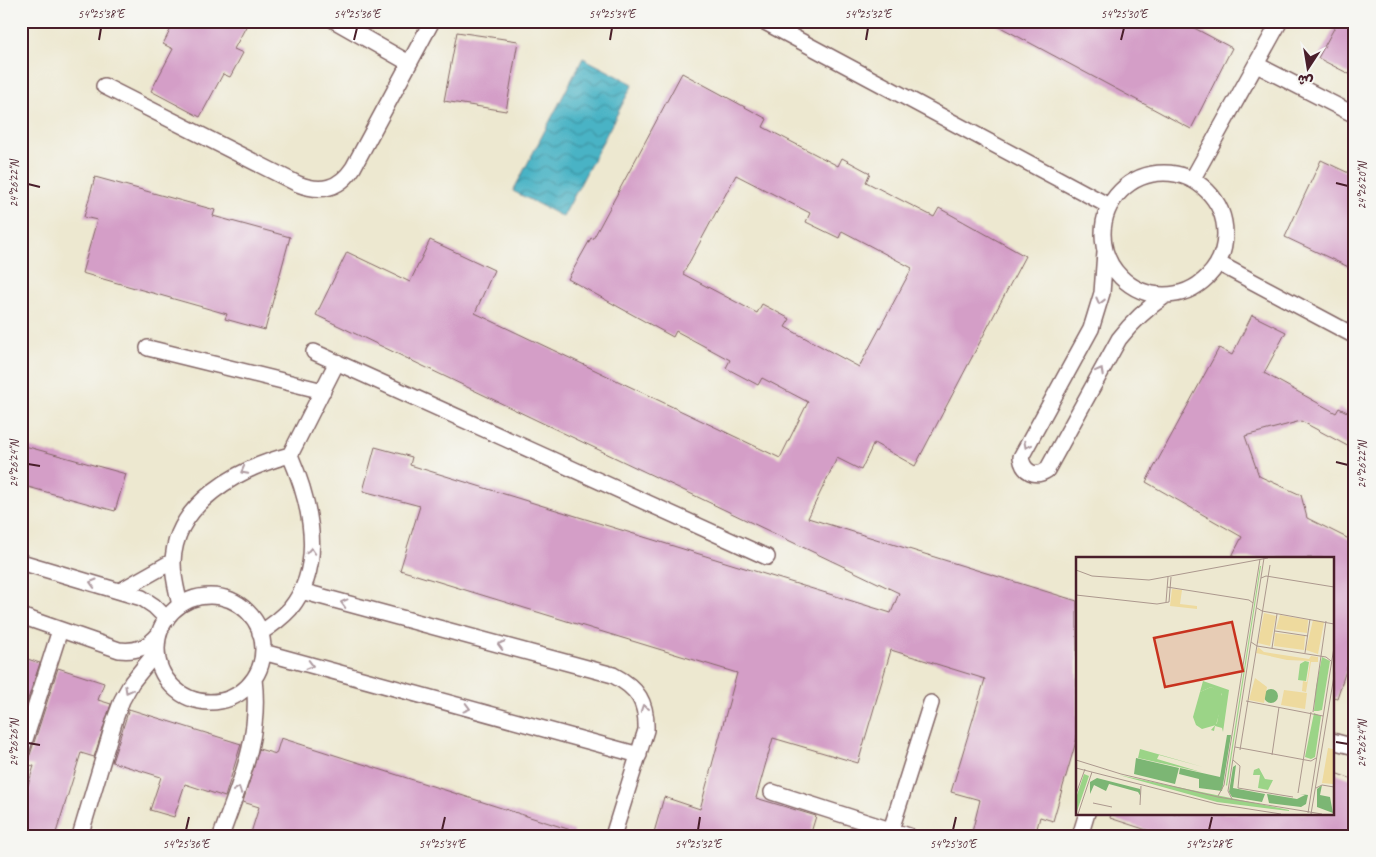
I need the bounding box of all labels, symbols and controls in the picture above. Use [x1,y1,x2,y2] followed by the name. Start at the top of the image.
[78,6,126,22] text: 54°25'38"E
[334,6,382,22] text: 54°25'36"E
[589,6,637,22] text: 54°25'34"E
[845,6,893,22] text: 54°25'32"E
[1101,6,1149,22] text: 54°25'30"E
[1284,42,1334,92] north arrow
[1296,70,1315,90] text: ش
[6,159,22,208] text: 24°26'22"N
[1354,161,1370,210] text: 24°26'20"N
[1095,296,1106,305] one-way arrow
[1094,368,1104,377] one-way arrow
[6,439,22,488] text: 24°26'24"N
[1023,440,1033,449] one-way arrow
[1354,440,1370,489] text: 24°26'22"N
[240,465,249,475] one-way arrow
[305,547,316,555] one-way arrow
[1076,557,1334,814] inset map
[89,578,97,588] one-way arrow
[340,598,349,609] one-way arrow
[497,640,506,651] one-way arrow
[306,659,314,670] one-way arrow
[124,685,134,694] one-way arrow
[462,702,471,713] one-way arrow
[639,704,649,712] one-way arrow
[6,718,22,767] text: 24°26'26"N
[1354,719,1370,768] text: 24°26'24"N
[232,786,242,795] one-way arrow
[163,836,211,852] text: 54°25'36"E
[419,836,467,852] text: 54°25'34"E
[675,836,723,852] text: 54°25'32"E
[930,836,978,852] text: 54°25'30"E
[1186,836,1234,852] text: 54°25'28"E

